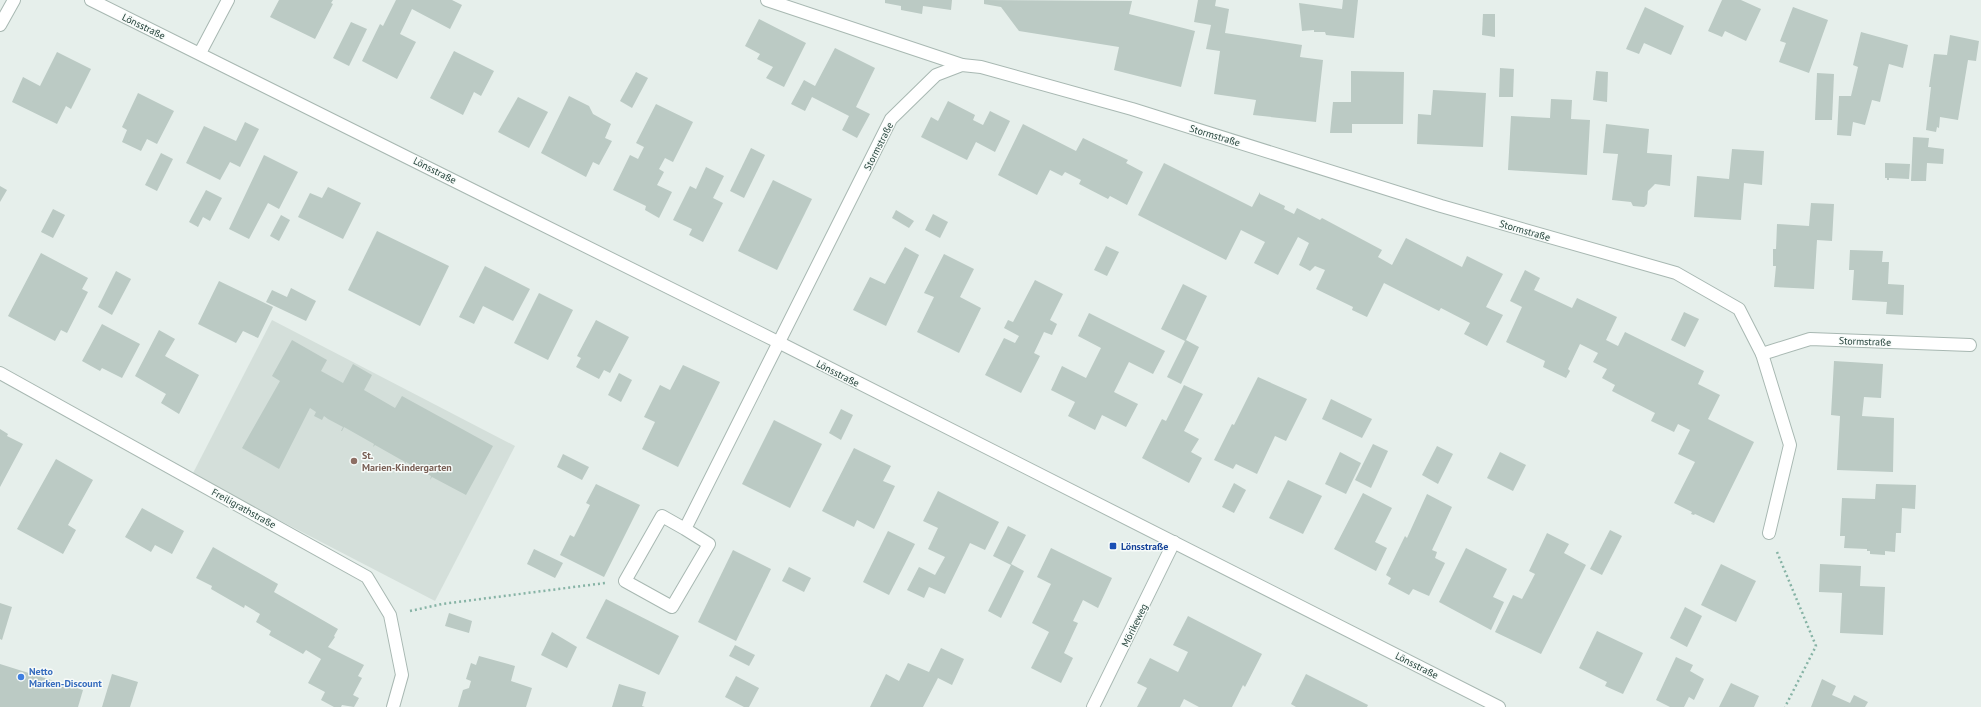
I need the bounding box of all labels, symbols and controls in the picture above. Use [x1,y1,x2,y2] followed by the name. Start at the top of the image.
[120,10,168,43] street label: Lönsstraße
[861,120,896,173] street label: Stormstraße
[1188,122,1242,149] street label: Stormstraße
[411,154,458,187] street label: Lönsstraße
[1498,217,1552,244] street label: Stormstraße
[1839,334,1891,349] street label: Stormstraße
[814,357,861,390] street label: Lönsstraße
[362,449,452,474] place label: St. Marien-Kindergarten
[349,456,359,466] marker: St. Marien-Kindergarten
[209,485,278,531] street label: Freiligrathstraße
[1121,540,1168,553] place label: Lönsstraße
[1108,541,1118,551] marker: Lönsstraße
[1118,601,1151,649] street label: Mörikeweg
[1393,649,1440,682] street label: Lönsstraße
[29,665,102,690] place label: Netto Marken-Discount
[16,672,26,682] marker: Netto Marken-Discount

